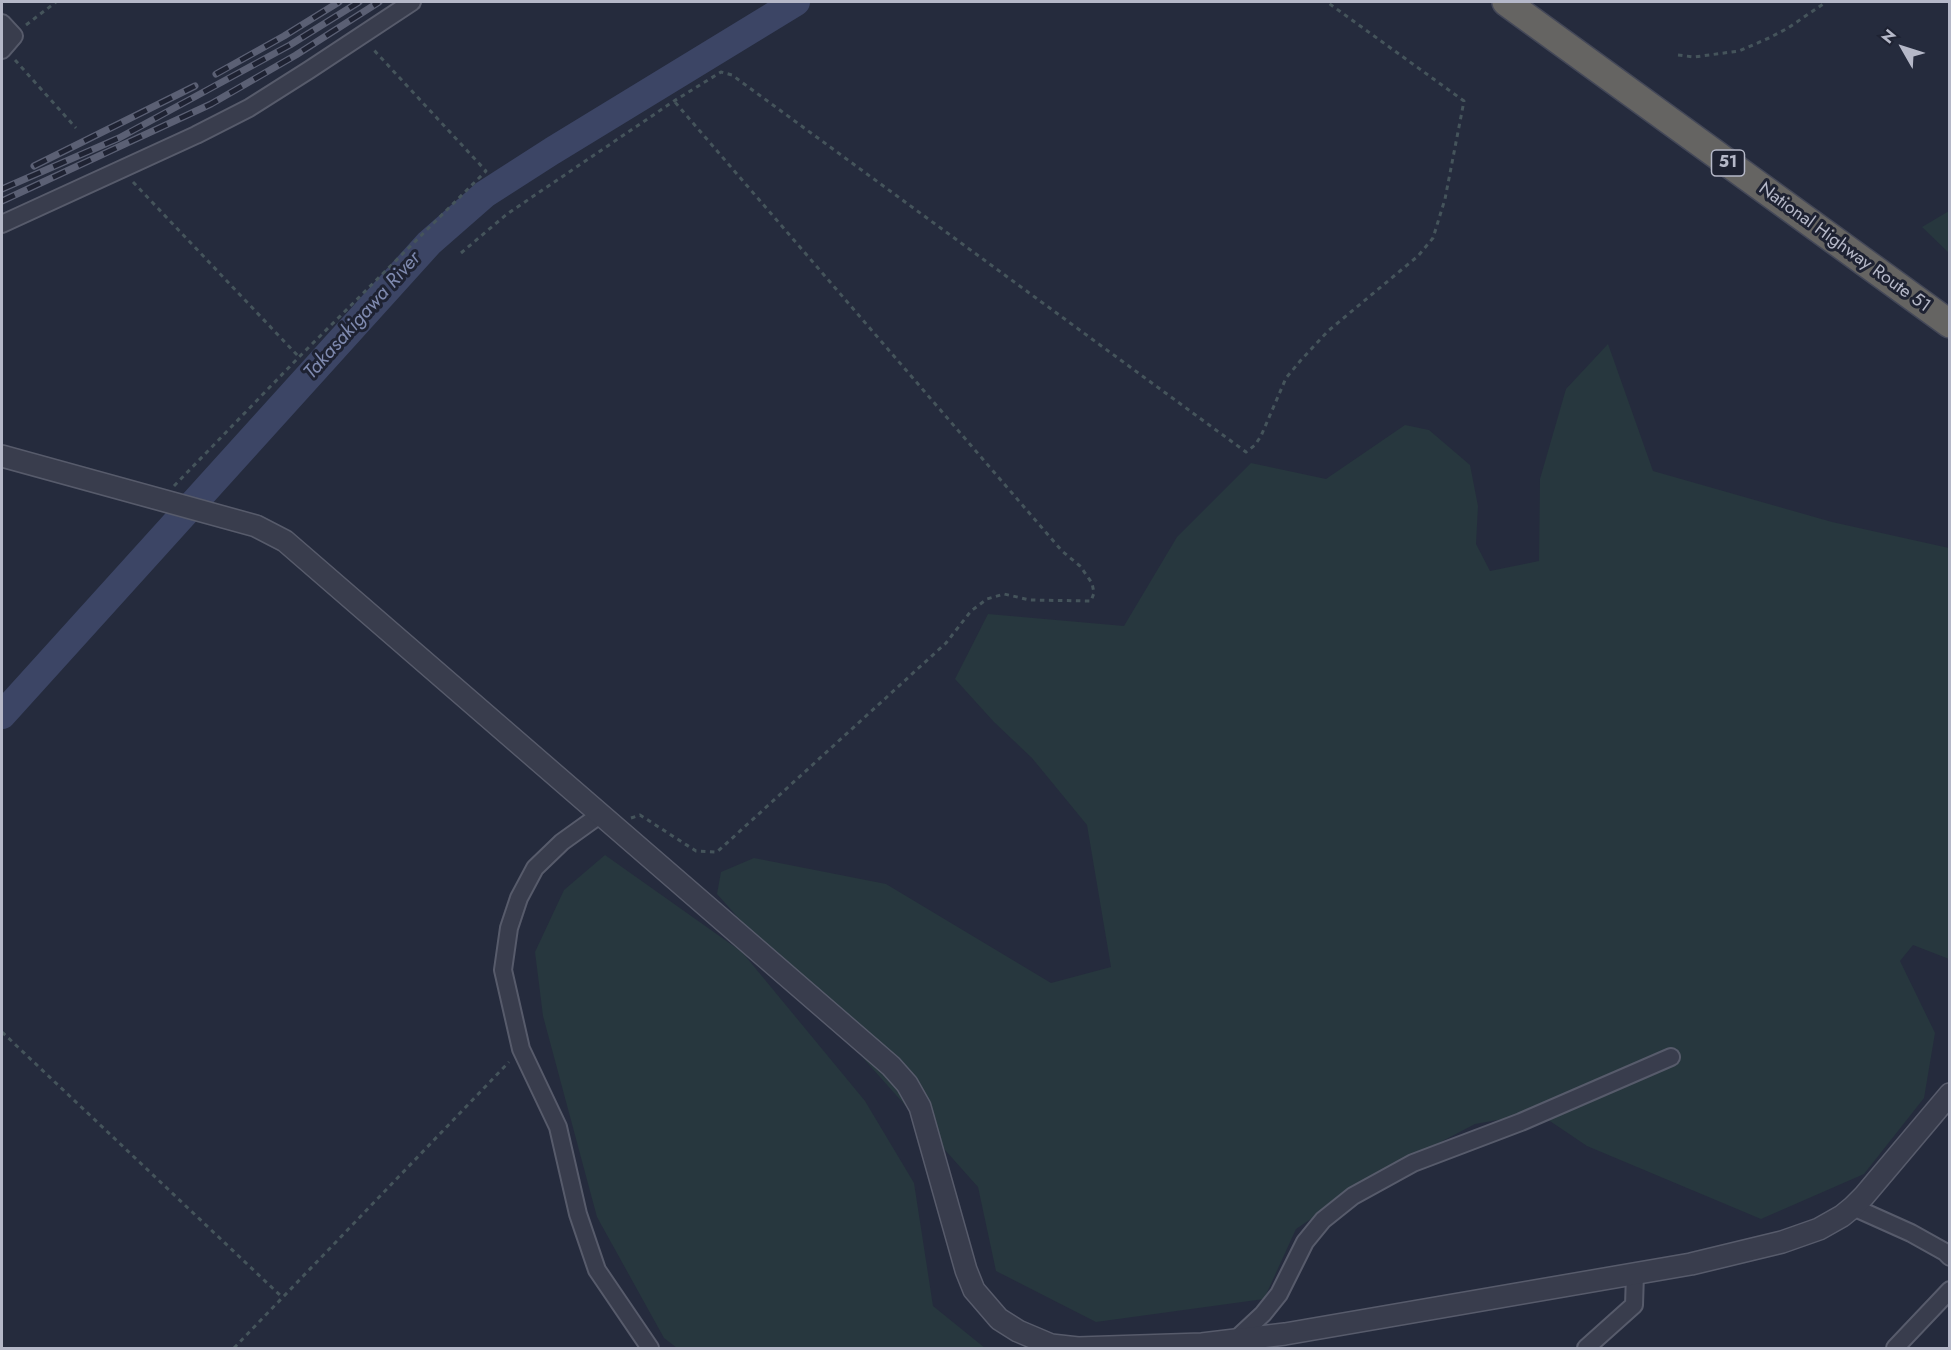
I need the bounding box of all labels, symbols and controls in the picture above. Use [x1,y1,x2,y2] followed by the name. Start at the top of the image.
[1873,18,1933,78] north arrow
[1876,24,1902,49] text: N
[1712,150,1744,176] road number: 51
[1754,178,1934,318] street label: National Highway Route 51
[299,247,427,385] water label: Takasakigawa River

